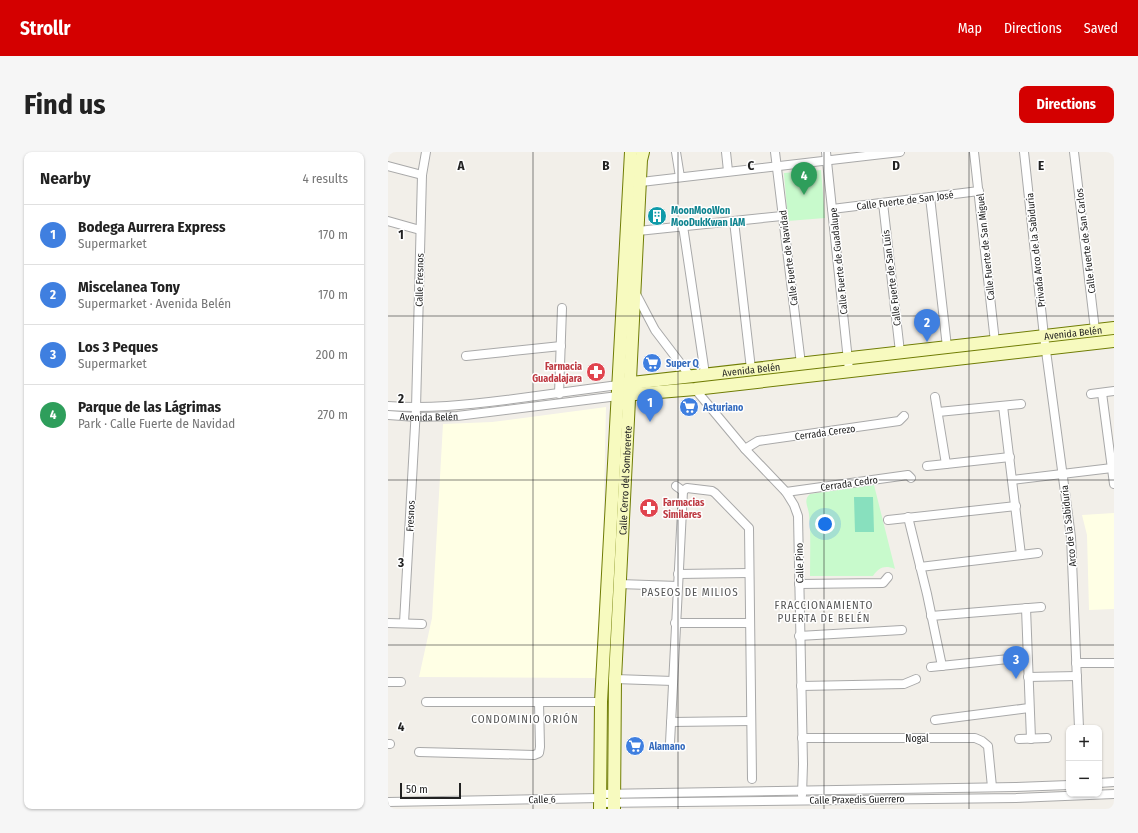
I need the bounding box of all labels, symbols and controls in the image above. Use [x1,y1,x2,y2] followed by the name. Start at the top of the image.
[20,17,70,40] text: Strollr
[958,20,982,37] text: Map
[1004,20,1062,37] text: Directions
[1084,20,1118,37] text: Saved
[1019,86,1114,123] button: Directions
[24,88,106,121] text: Find us
[456,158,465,173] text: A
[602,158,610,173] text: B
[748,158,755,173] text: C
[892,158,900,173] text: D
[1038,158,1044,173] text: E
[791,162,817,195] pin: 4
[40,168,91,189] text: Nearby
[302,171,348,186] text: 4 results
[1074,188,1098,294] street label: Calle Fuerte de San Carlos
[856,189,954,213] street label: Calle Fuerte de San José
[974,192,998,301] street label: Calle Fuerte de San Miguel
[1023,192,1048,308] street label: Privada Arco de la Sabiduría
[646,205,668,227] building icon: MoonMooWon MooDukKwan IAM
[671,205,745,229] place label: MoonMooWon MooDukKwan IAM
[827,207,851,315] street label: Calle Fuerte de Guadalupe
[777,209,801,306] street label: Calle Fuerte de Navidad
[78,218,226,236] text: Bodega Aurrera Express
[50,227,56,242] text: 1
[318,227,348,242] text: 170 m
[398,227,404,242] text: 1
[879,229,904,327] street label: Calle Fuerte de San Luís
[78,236,147,251] text: Supermarket
[414,253,426,307] street label: Calle Fresnos
[78,278,180,296] text: Miscelanea Tony
[50,287,56,302] text: 2
[318,287,348,302] text: 170 m
[78,296,231,311] text: Supermarket · Avenida Belén
[914,309,940,342] pin: 2
[1044,324,1103,343] street label: Avenida Belén
[78,338,158,356] text: Los 3 Peques
[50,347,56,362] text: 3
[316,347,348,362] text: 200 m
[641,352,663,374] supermarket icon: Super Q
[78,356,147,371] text: Supermarket
[666,358,700,370] place label: Super Q
[532,361,582,385] place label: Farmacia Guadalajara
[585,361,607,383] pharmacy icon: Farmacia Guadalajara
[722,361,781,380] street label: Avenida Belén
[637,389,663,422] pin: 1
[397,391,404,406] text: 2
[678,396,700,418] supermarket icon: Asturiano
[78,398,221,416] text: Parque de las Lágrimas
[702,402,744,414] place label: Asturiano
[50,407,56,422] text: 4
[317,407,348,422] text: 270 m
[399,411,458,424] street label: Avenida Belén
[78,416,235,431] text: Park · Calle Fuerte de Navidad
[794,423,856,443] street label: Cerrada Cerezo
[617,425,635,535] street label: Calle Cerro del Sombrerete
[820,474,879,494] street label: Cerrada Cedro
[1058,484,1079,567] street label: Arco de la Sabiduría
[638,497,660,519] pharmacy icon: Farmacias Similares
[663,497,705,521] place label: Farmacias Similares
[404,500,418,532] street label: Fresnos
[815,514,835,534] your location
[794,543,806,583] street label: Calle Pino
[397,555,404,570] text: 3
[641,586,739,599] district label: PASEOS DE MILIOS
[775,599,873,625] district label: FRACCIONAMIENTO PUERTA DE BELÉN
[1003,646,1029,679] pin: 3
[471,712,579,726] district label: CONDOMINIO ORIÓN
[398,719,405,734] text: 4
[1066,725,1102,797] map controls
[1066,725,1102,761] button: +
[905,733,929,745] street label: Nogal
[624,735,646,757] supermarket icon: Alamano
[648,741,686,753] place label: Alamano
[1066,761,1102,797] button: −
[400,781,461,800] scale bar
[406,783,428,796] text: 50 m
[809,793,905,807] street label: Calle Praxedis Guerrero
[528,794,556,806] street label: Calle 6

